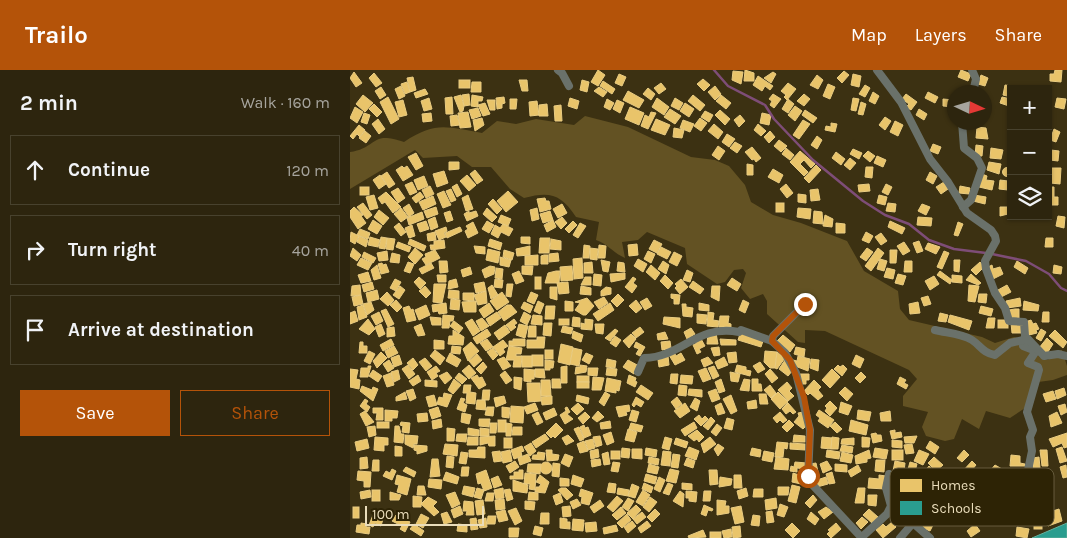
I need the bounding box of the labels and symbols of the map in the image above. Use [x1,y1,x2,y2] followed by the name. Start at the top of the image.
[947,85,992,130] north arrow
[794,293,817,316] route end
[797,465,820,488] route start
[890,468,1054,526] legend
[931,477,976,494] text: Homes
[931,500,982,517] text: Schools
[365,503,484,526] scale bar

